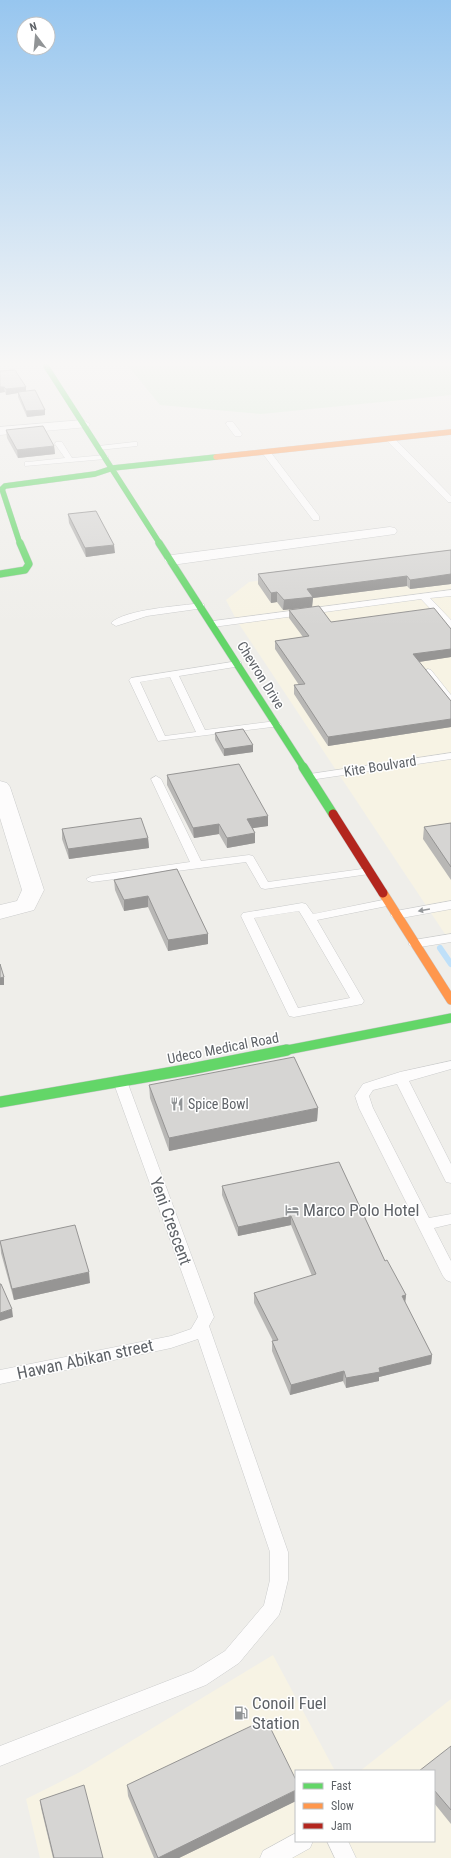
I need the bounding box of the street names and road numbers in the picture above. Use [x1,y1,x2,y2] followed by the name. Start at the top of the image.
[234,638,288,712] street label: Chevron Drive
[343,752,417,780] street label: Kite Boulvard
[166,1029,280,1067] street label: Udeco Medical Road
[146,1174,196,1268] street label: Yeni Crescent
[15,1335,155,1383] street label: Hawan Abikan street

